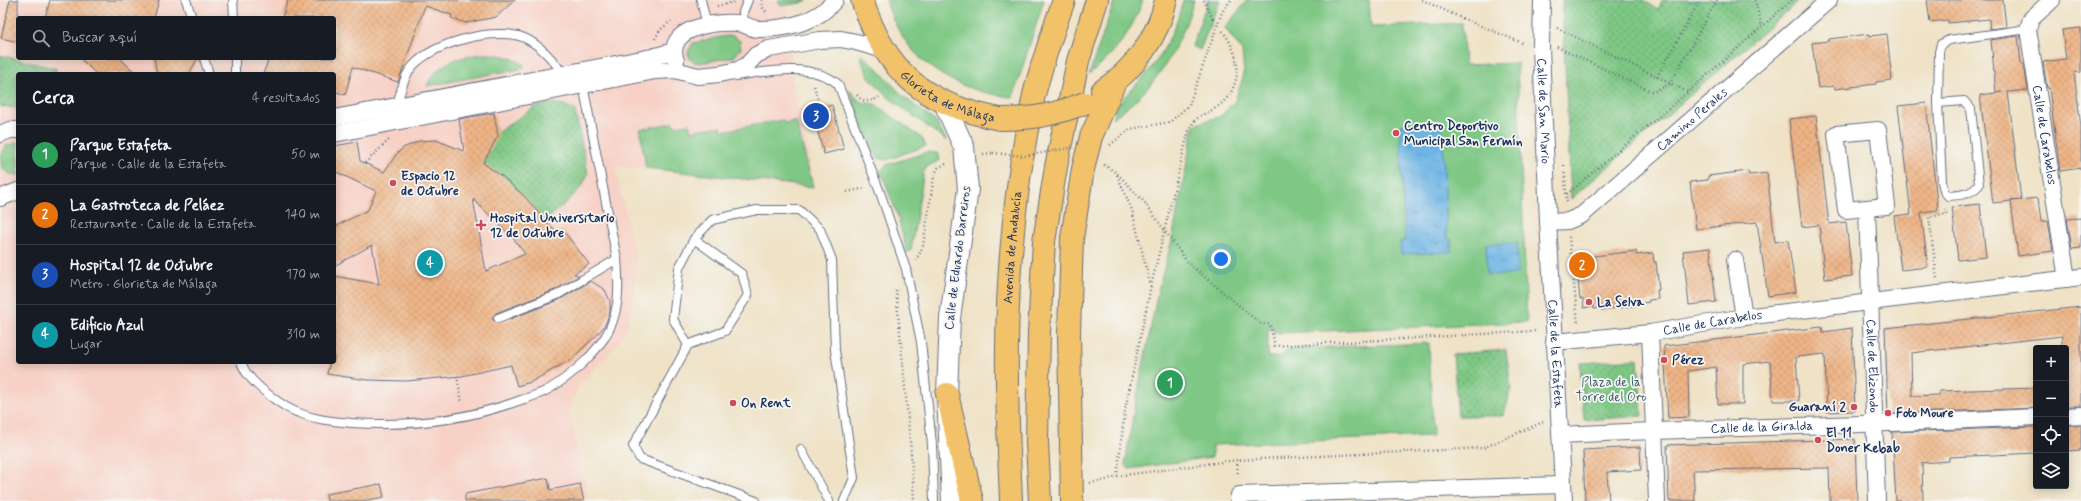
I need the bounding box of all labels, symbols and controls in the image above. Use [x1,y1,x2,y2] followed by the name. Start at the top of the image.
[16,16,336,60] search box
[30,27,52,49] icon: search
[62,28,137,48] text: Buscar aquí
[1533,58,1554,165] street label: Calle de San Mario
[896,67,997,127] street label: Glorieta de Málaga
[1653,84,1731,155] street label: Camino Perales
[2028,84,2061,186] street label: Calle de Carabelos
[32,87,75,109] text: Cerca
[252,90,320,107] text: 4 resultados
[803,101,829,131] pin: 3
[1404,118,1523,150] place label: Centro Deportivo Municipal San Fermín
[1391,128,1401,138] marker: Centro Deportivo Municipal San Fermín
[70,136,171,156] text: Parque Estafeta
[42,146,48,163] text: 1
[291,146,320,163] text: 50 m
[70,156,226,173] text: Parque · Calle de la Estafeta
[401,168,459,200] place label: Espacio 12 de Octubre
[388,178,398,188] marker: Espacio 12 de Octubre
[941,185,975,331] street label: Calle de Eduardo Barreiros
[1000,189,1026,304] street label: Avenida de Andalucía
[70,196,224,216] text: La Gastroteca de Peláez
[42,206,48,223] text: 2
[285,206,320,223] text: 140 m
[490,210,615,242] place label: Hospital Universitario 12 de Octubre
[70,216,256,233] text: Restaurante · Calle de la Estafeta
[475,219,487,231] marker: Hospital Universitario 12 de Octubre
[417,248,443,278] pin: 4
[1211,249,1231,269] your location
[1569,250,1595,280] pin: 2
[70,256,213,276] text: Hospital 12 de Octubre
[42,266,48,283] text: 3
[286,266,320,283] text: 170 m
[70,276,217,293] text: Metro · Glorieta de Málaga
[1597,294,1645,311] place label: La Selva
[1584,297,1594,307] marker: La Selva
[1544,299,1567,409] street label: Calle de la Estafeta
[1662,306,1764,339] street label: Calle de Carabelos
[70,316,144,336] text: Edificio Azul
[1862,319,1882,413] street label: Calle de Elizondo
[41,326,49,343] text: 4
[287,326,320,343] text: 310 m
[70,336,102,353] text: Lugar
[2033,345,2069,489] map controls
[2033,345,2069,381] button: +
[1672,352,1704,369] place label: Pérez
[1659,355,1669,365] marker: Pérez
[1157,368,1183,398] pin: 1
[1576,374,1646,406] park label: Plaza de la Torre del Oro
[2033,381,2069,417] button: −
[741,395,791,412] place label: On Rent
[728,398,738,408] marker: On Rent
[1789,399,1847,416] place label: Guaraní 2
[1849,402,1859,412] marker: Guaraní 2
[1896,405,1954,422] place label: Foto Moure
[1883,408,1893,418] marker: Foto Moure
[1710,417,1814,437] street label: Calle de la Giralda
[2033,417,2069,453] button: locate
[1826,425,1900,457] place label: El 11 Doner Kebab
[1813,435,1823,445] marker: El 11 Doner Kebab
[2033,453,2069,489] button: layers

